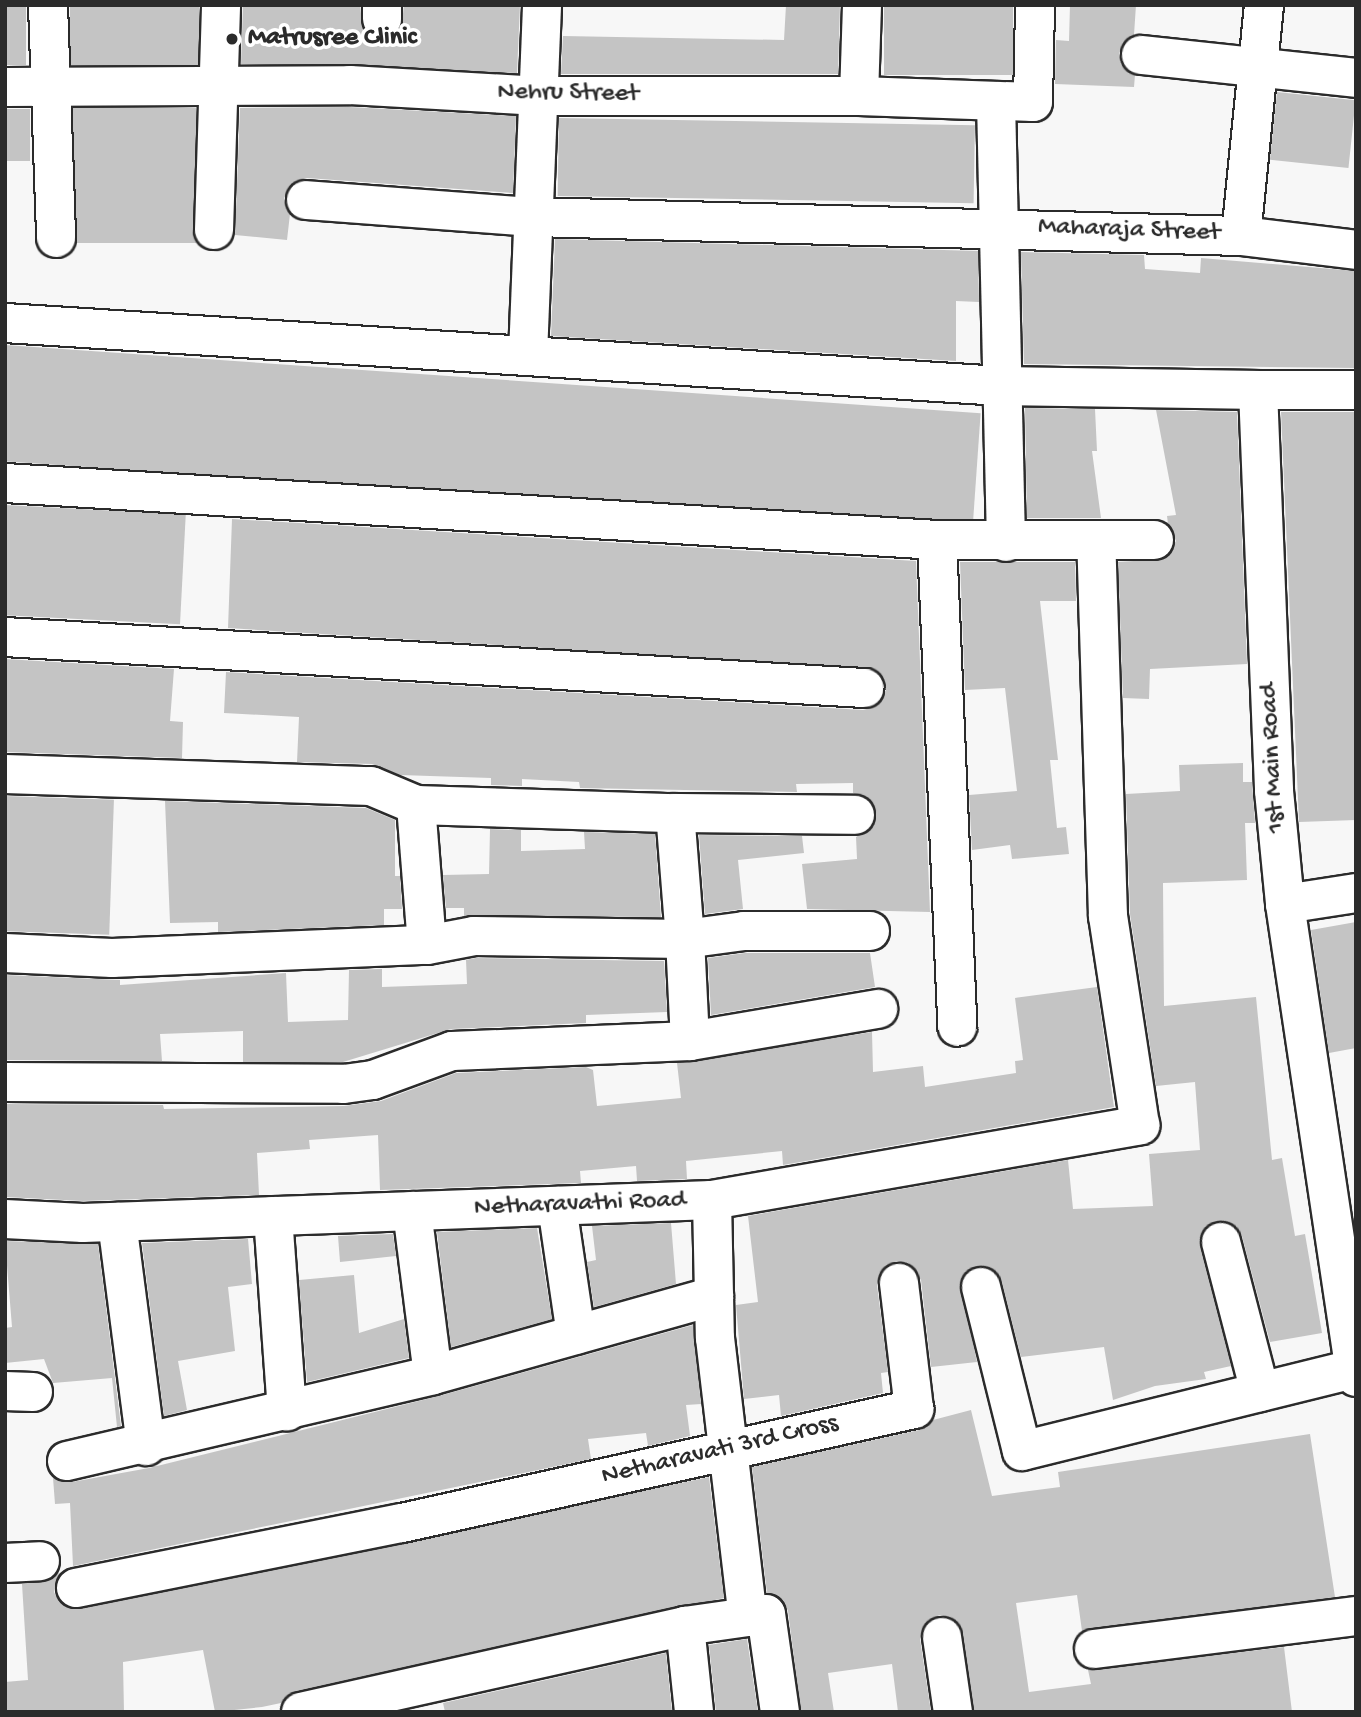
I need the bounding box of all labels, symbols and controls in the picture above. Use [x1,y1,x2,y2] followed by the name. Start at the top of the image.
[248,23,417,55] place label: Matrusree Clinic
[222,29,242,49] marker: Matrusree Clinic
[497,77,639,111] street label: Nehru Street
[1038,212,1220,250] street label: Maharaja Street
[1254,682,1294,834] street label: 1st Main Road
[473,1186,687,1224] street label: Netharavathi Road
[599,1409,841,1493] street label: Netharavati 3rd Cross

